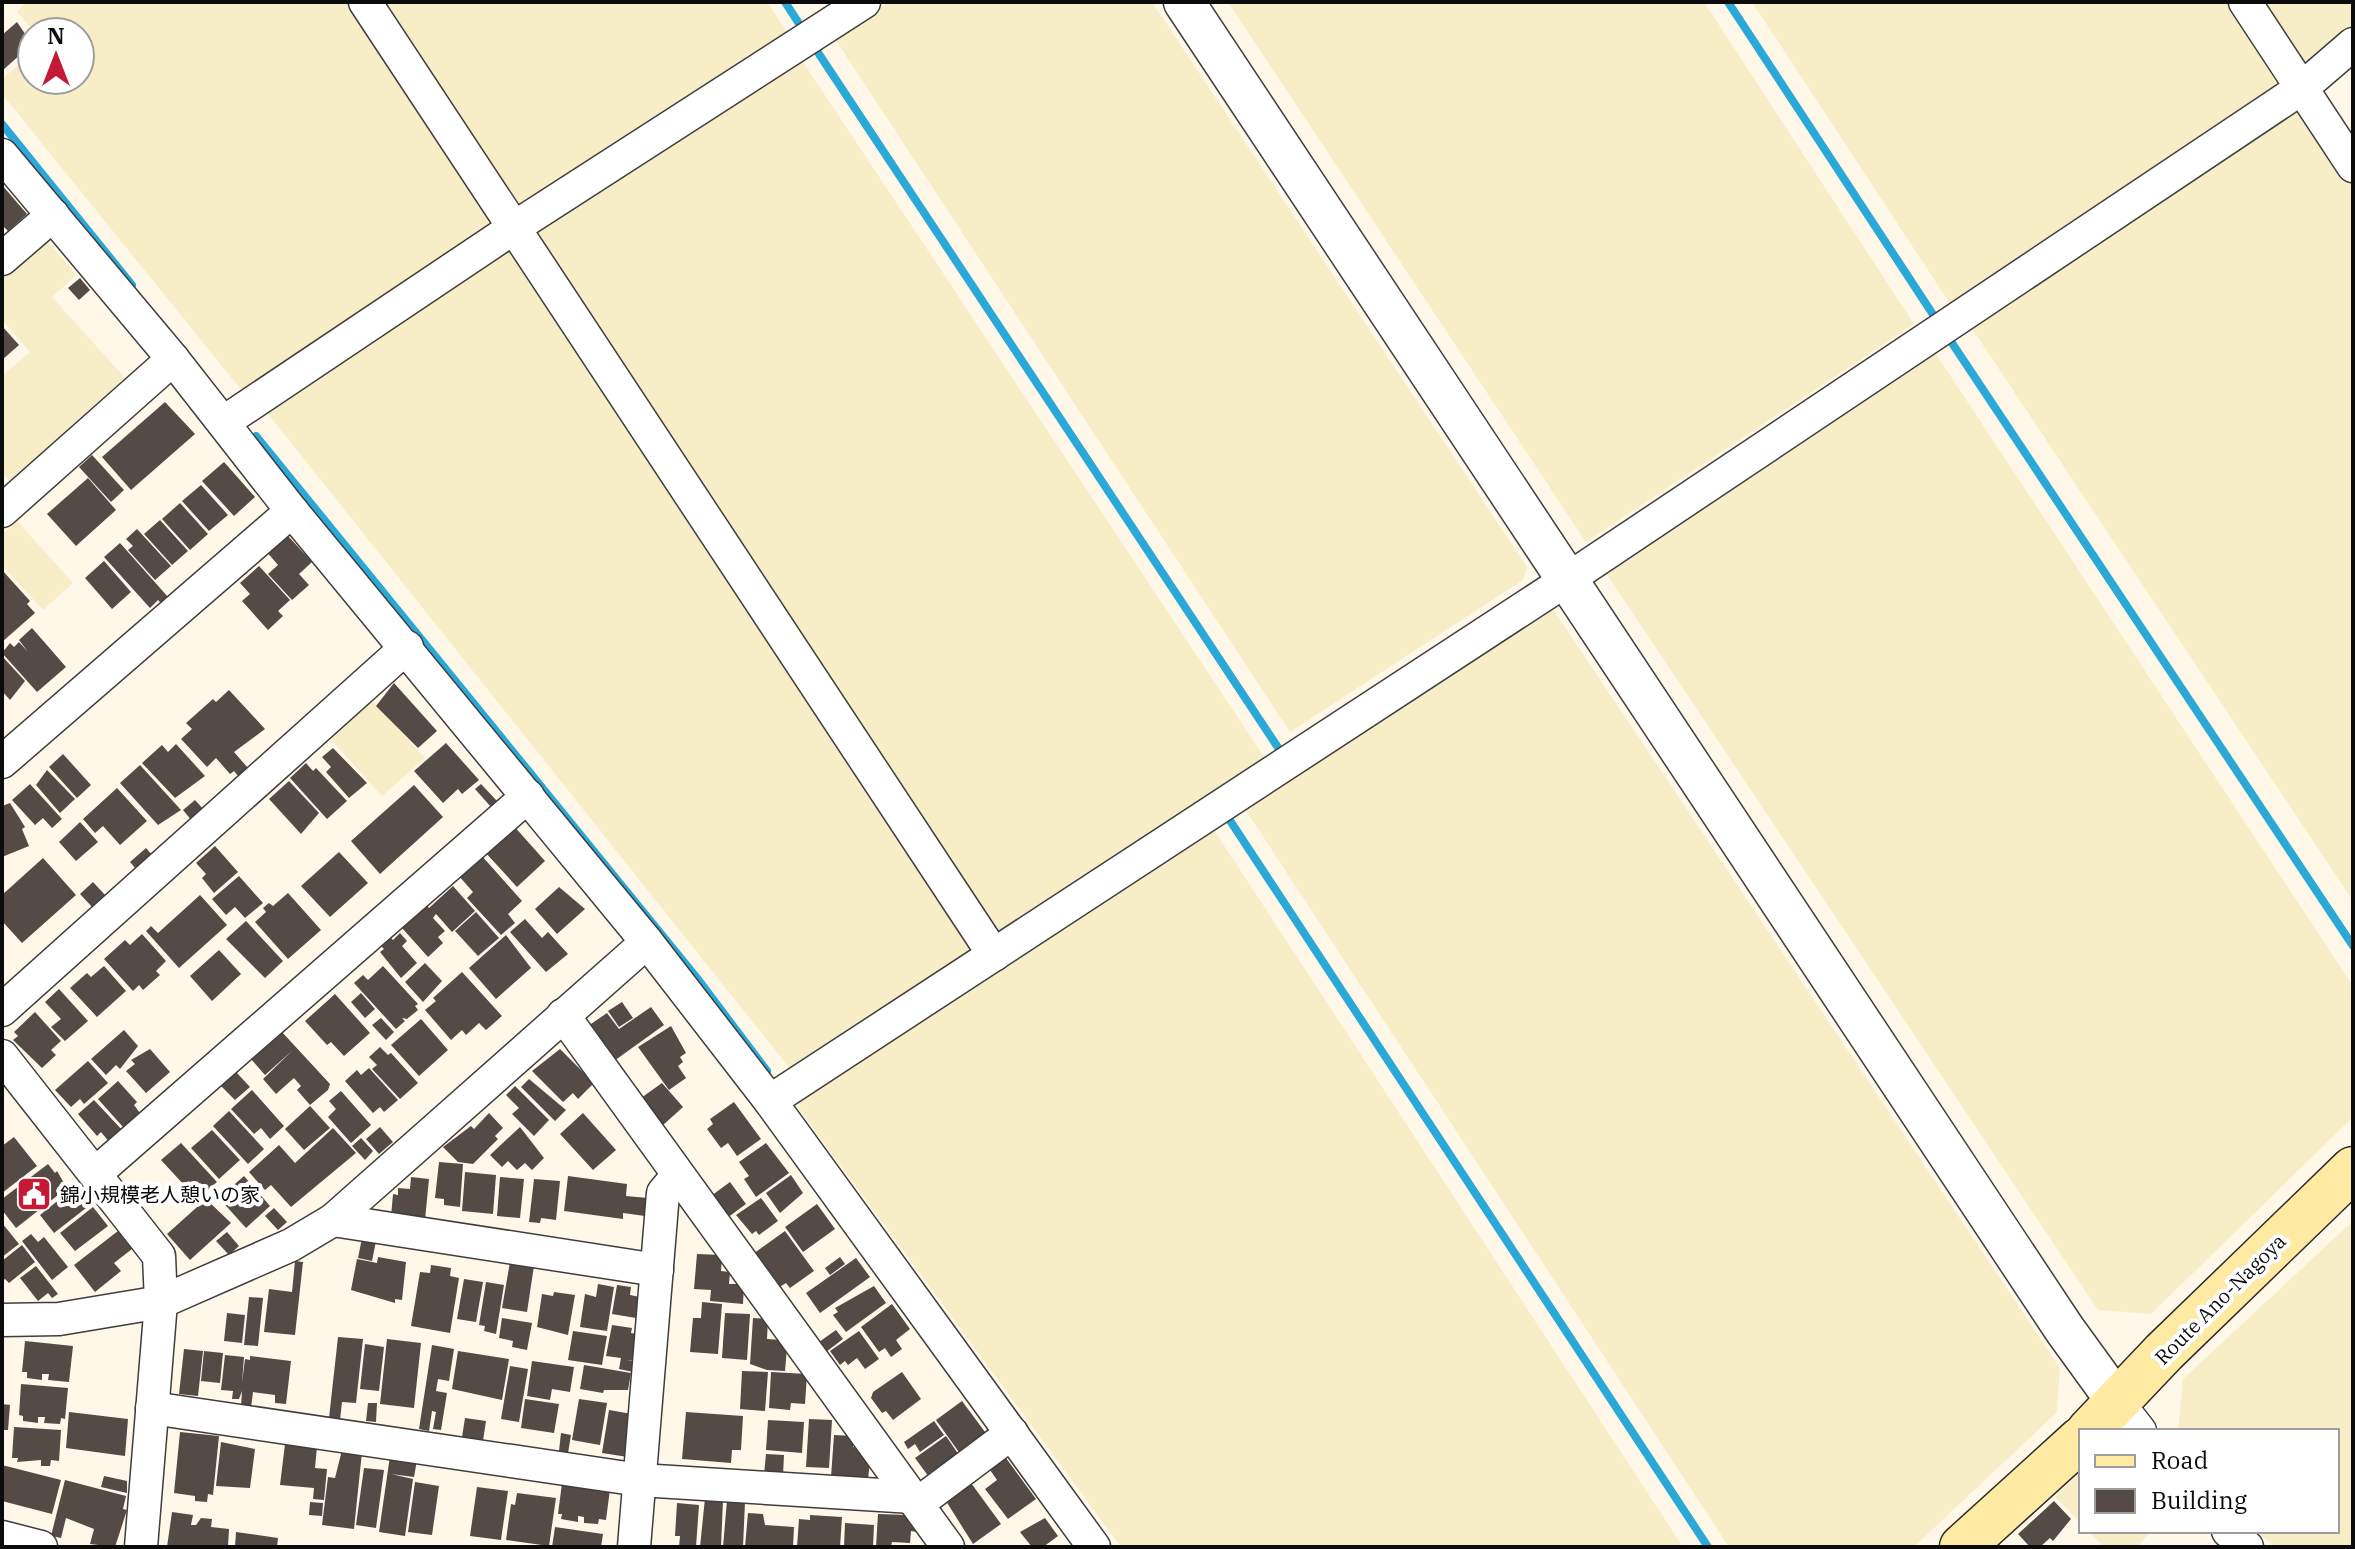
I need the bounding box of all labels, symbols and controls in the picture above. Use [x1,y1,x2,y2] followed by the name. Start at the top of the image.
[16,16,96,96] north arrow
[47,21,65,50] text: N
[15,1175,53,1213] public building icon: 錦小規模老人憩いの家
[60,1181,260,1208] place label: 錦小規模老人憩いの家
[2149,1228,2291,1370] street label: Route Ano-Nagoya
[2079,1429,2339,1533] legend
[2151,1444,2208,1476] text: Road
[2151,1484,2247,1516] text: Building

